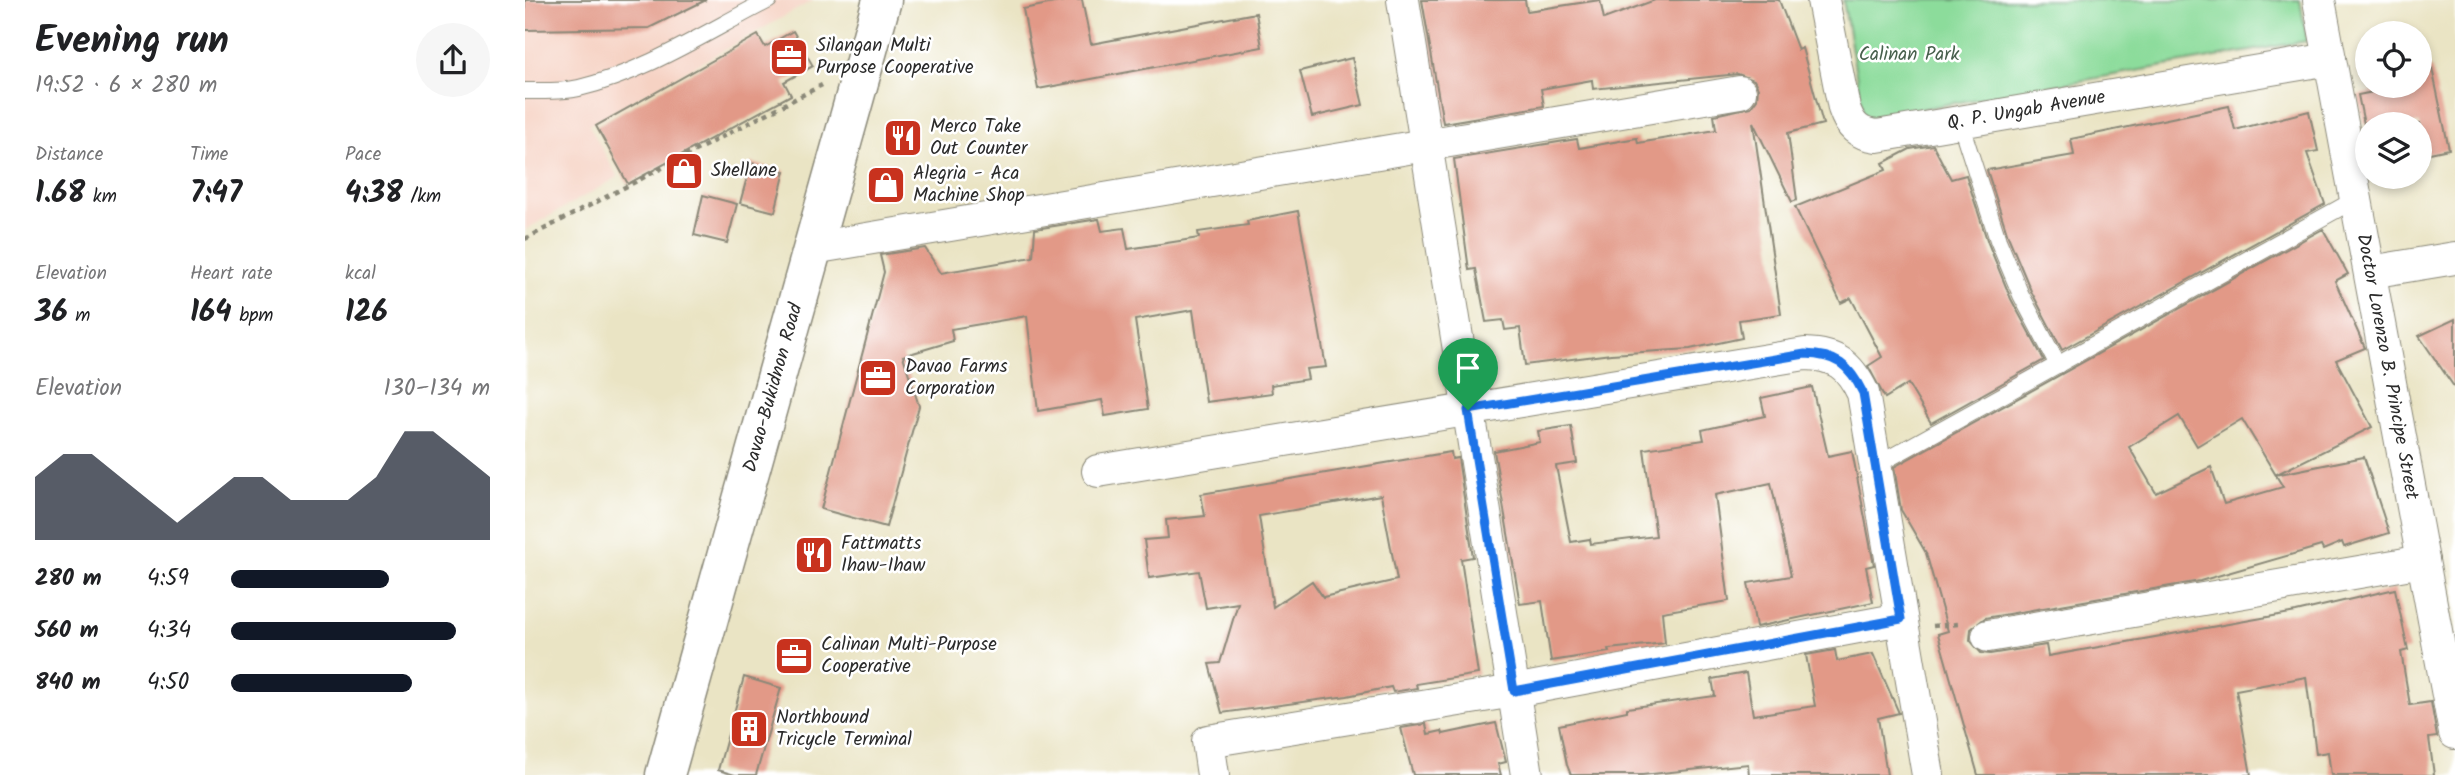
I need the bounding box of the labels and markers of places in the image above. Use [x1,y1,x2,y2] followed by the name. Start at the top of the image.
[816,31,974,83] place label: Silangan Multi Purpose Cooperative
[768,36,810,78] office icon: Silangan Multi Purpose Cooperative
[930,112,1029,164] place label: Merco Take Out Counter
[882,117,924,159] restaurant icon: Merco Take Out Counter
[663,150,705,192] shop icon: Shellane
[711,156,777,186] place label: Shellane
[913,159,1024,211] place label: Alegria - Aca Machine Shop
[865,164,907,206] shop icon: Alegria - Aca Machine Shop
[1438,338,1498,410] pin
[905,352,1008,404] place label: Davao Farms Corporation
[857,357,899,399] office icon: Davao Farms Corporation
[841,529,925,581] place label: Fattmatts Ihaw-Ihaw
[793,534,835,576] restaurant icon: Fattmatts Ihaw-Ihaw
[821,630,997,682] place label: Calinan Multi-Purpose Cooperative
[773,635,815,677] office icon: Calinan Multi-Purpose Cooperative
[776,703,912,755] place label: Northbound Tricycle Terminal
[728,708,770,750] building icon: Northbound Tricycle Terminal

